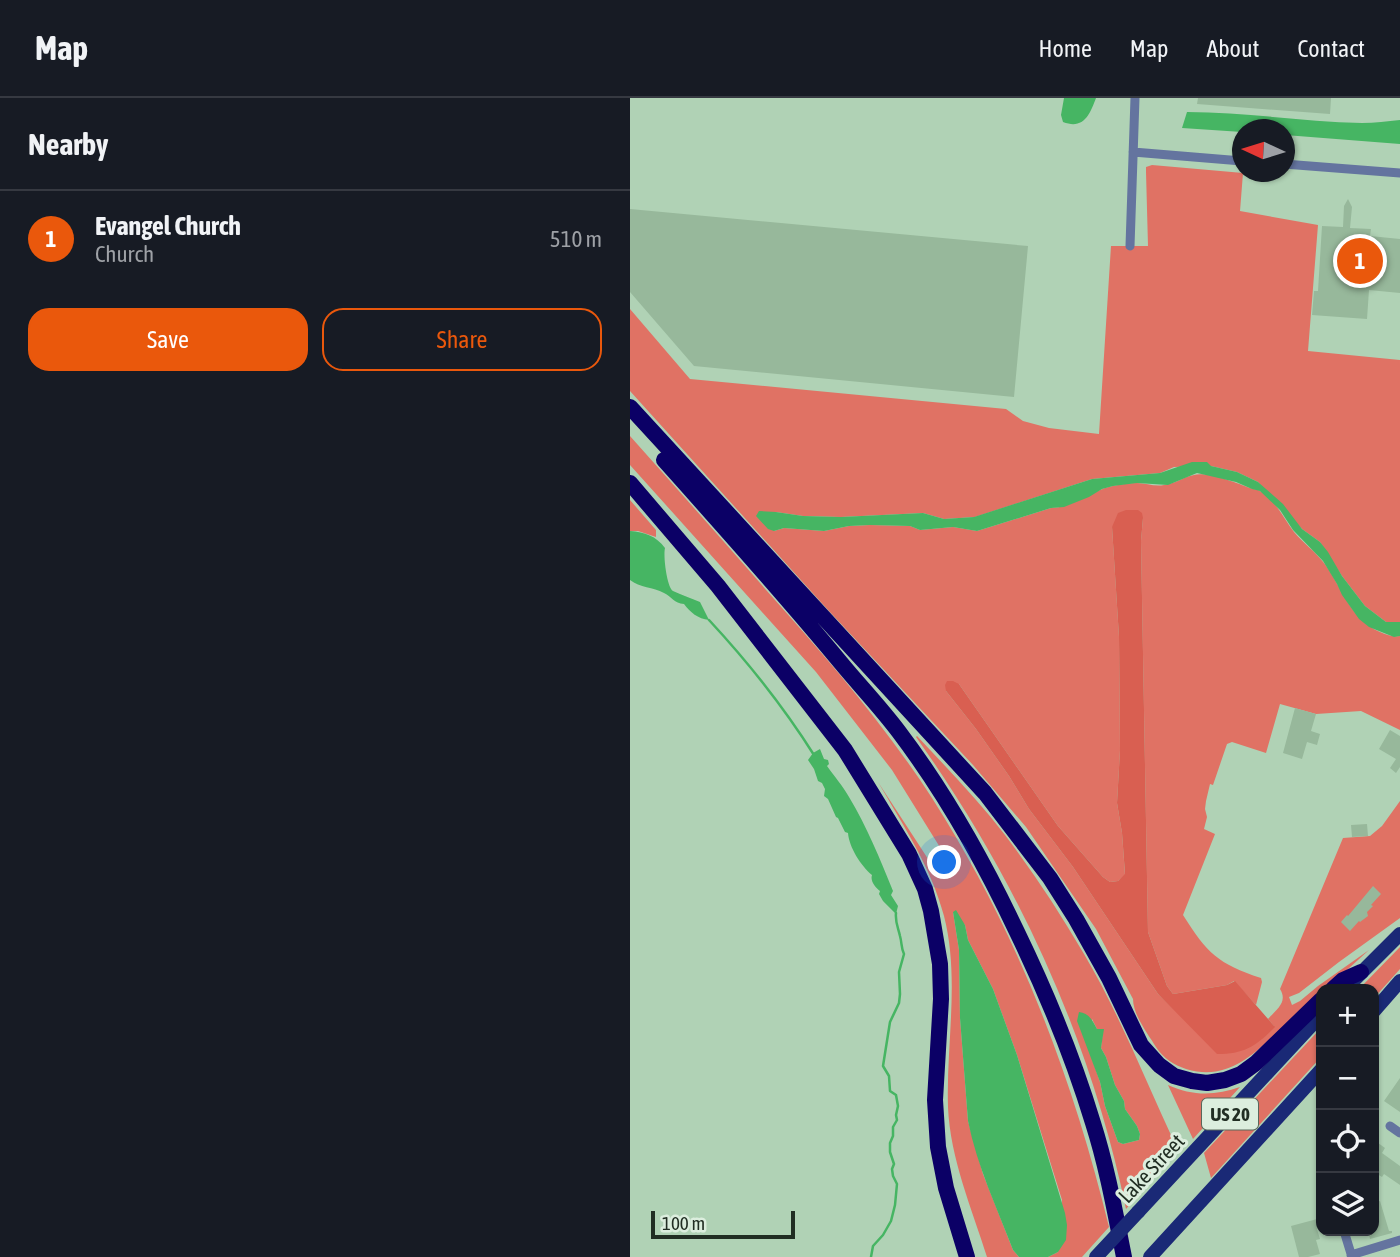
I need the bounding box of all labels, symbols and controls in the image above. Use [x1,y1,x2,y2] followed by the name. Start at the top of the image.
[35,29,88,67] text: Map
[1038,35,1092,62] text: Home
[1130,35,1168,62] text: Map
[1206,35,1259,62] text: About
[1297,35,1365,62] text: Contact
[1232,119,1295,182] north arrow
[28,127,108,161] text: Nearby
[95,211,241,241] text: Evangel Church
[46,226,56,252] text: 1
[550,226,602,252] text: 510 m
[1337,235,1383,287] pin: 1
[95,241,154,267] text: Church
[28,308,308,371] button: Save
[322,308,602,371] button: Share
[927,845,961,879] your location
[1316,984,1379,1236] map controls
[1316,984,1379,1047] button: +
[1316,1047,1379,1110] button: −
[1202,1098,1258,1130] road number: US 20
[1316,1110,1379,1173] button: locate
[1113,1129,1189,1207] street label: Lake Street
[1316,1173,1379,1236] button: layers
[651,1208,794,1240] scale bar
[662,1212,705,1234] text: 100 m

